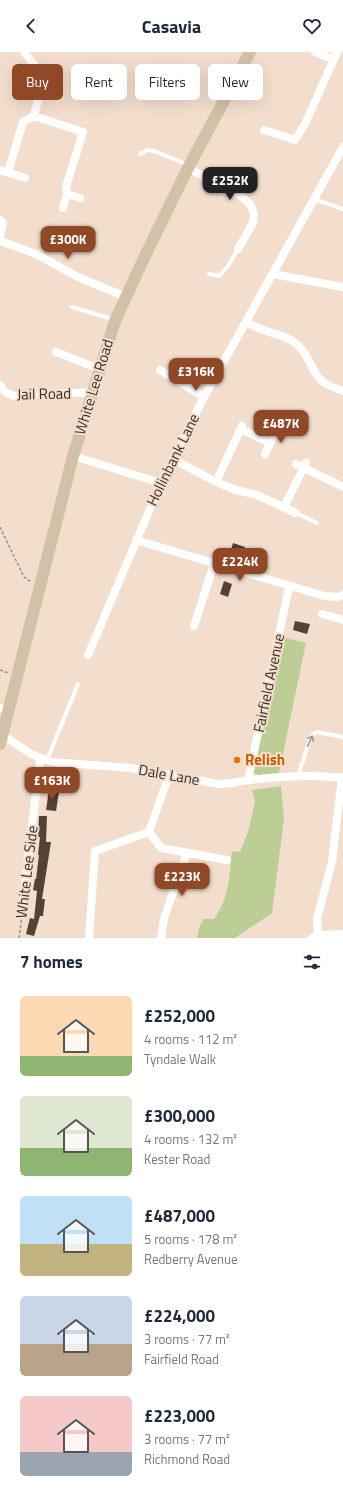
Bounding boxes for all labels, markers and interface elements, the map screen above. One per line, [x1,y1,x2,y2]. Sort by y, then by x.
text: Casavia [142,13,201,40]
icon: back [20,15,42,37]
icon: heart [301,15,323,37]
chip: Buy [12,64,63,100]
chip: Rent [71,64,127,100]
chip: Filters [135,64,200,100]
chip: New [208,64,263,100]
pin: £252K [202,167,258,201]
text: £252K [212,170,248,190]
pin: £300K [40,226,96,260]
text: £300K [50,229,86,249]
street label: White Lee Road [68,336,119,437]
pin: £316K [168,358,224,392]
text: £316K [178,361,214,381]
street label: Jail Road [17,382,71,405]
street label: Hollinbank Lane [140,410,205,510]
pin: £487K [253,410,309,444]
text: £487K [263,413,299,433]
pin: £224K [212,548,268,582]
text: £224K [222,551,258,571]
street label: Fairfield Avenue [247,631,290,735]
one-way arrow [307,735,315,747]
place label: Relish [245,748,285,771]
marker: Relish [232,755,242,765]
street label: Dale Lane [137,758,202,791]
pin: £163K [24,767,80,801]
text: £163K [34,770,70,790]
street label: White Lee Side [9,824,44,920]
pin: £223K [154,863,210,897]
text: £223K [164,866,200,886]
text: 7 homes [20,949,83,975]
icon: filters [301,951,323,973]
text: £252,000 [144,1003,215,1029]
icon: home [52,1012,100,1060]
text: 4 rooms · 112 m² [144,1029,237,1049]
text: Tyndale Walk [144,1049,216,1069]
text: £300,000 [144,1103,215,1129]
icon: home [52,1112,100,1160]
text: 4 rooms · 132 m² [144,1129,237,1149]
text: Kester Road [144,1149,210,1169]
text: £487,000 [144,1203,215,1229]
icon: home [52,1212,100,1260]
text: 5 rooms · 178 m² [144,1229,237,1249]
text: Redberry Avenue [144,1249,238,1269]
text: £224,000 [144,1303,215,1329]
icon: home [52,1312,100,1360]
text: 3 rooms · 77 m² [144,1329,230,1349]
text: Fairfield Road [144,1349,219,1369]
text: £223,000 [144,1403,215,1429]
icon: home [52,1412,100,1460]
text: 3 rooms · 77 m² [144,1429,230,1449]
text: Richmond Road [144,1449,230,1469]

